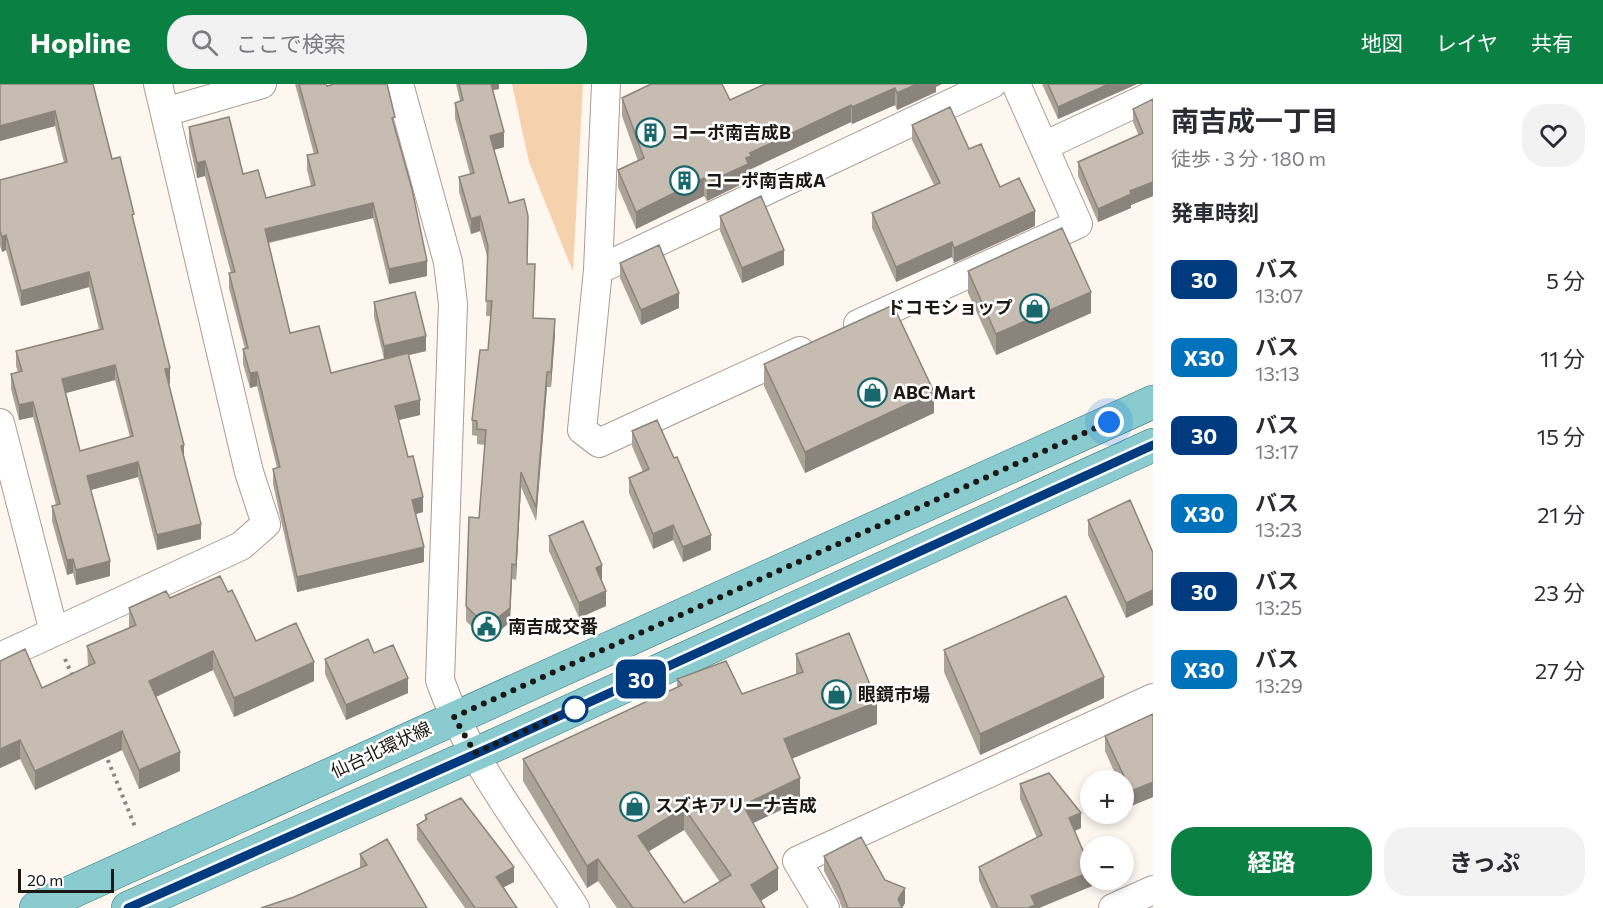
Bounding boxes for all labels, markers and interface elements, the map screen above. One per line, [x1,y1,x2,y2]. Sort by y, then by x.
search box [167,15,587,69]
text: Hopline [30,25,131,59]
icon: search [188,26,221,59]
text: ここで検索 [236,30,346,57]
text: 地図 [1361,30,1403,55]
text: レイヤ [1436,30,1498,55]
text: 共有 [1531,30,1573,55]
text: 南吉成一丁目 [1171,103,1339,137]
button: heart [1522,104,1585,167]
building icon: コーポ南吉成B [634,117,666,149]
place label: コーポ南吉成B [671,121,791,143]
text: 徒歩 · 3 分 · 180 m [1171,146,1326,170]
building icon: コーポ南吉成A [668,165,700,197]
place label: コーポ南吉成A [705,169,826,191]
text: 発車時刻 [1171,199,1259,226]
text: バス [1255,255,1299,282]
text: 30 [1191,267,1217,292]
text: 5 分 [1546,267,1585,294]
text: 13:07 [1255,283,1303,307]
shop icon: ドコモショップ [1018,292,1050,324]
place label: ドコモショップ [887,296,1013,318]
text: バス [1255,333,1299,360]
text: X30 [1183,345,1225,370]
text: 11 分 [1540,345,1585,372]
text: 13:13 [1255,361,1300,385]
shop icon: ABC Mart [856,377,888,409]
place label: ABC Mart [893,381,976,403]
your location [1094,407,1124,437]
text: バス [1255,411,1299,438]
text: 30 [1191,423,1217,448]
text: 15 分 [1537,423,1585,450]
text: 13:17 [1255,439,1299,463]
text: バス [1255,489,1299,516]
text: X30 [1183,501,1225,526]
text: 21 分 [1537,501,1585,528]
text: 13:23 [1255,517,1302,541]
text: バス [1255,567,1299,594]
text: 30 [1191,579,1217,604]
text: 23 分 [1534,579,1585,606]
text: 13:25 [1255,595,1302,619]
public building icon: 南吉成交番 [471,611,503,643]
place label: 南吉成交番 [508,615,598,637]
text: バス [1255,645,1299,672]
text: X30 [1183,657,1225,682]
text: 27 分 [1535,657,1585,684]
line badge: 30 [614,660,668,698]
text: 30 [628,667,654,692]
text: 13:29 [1255,673,1303,697]
shop icon: 眼鏡市場 [821,679,853,711]
place label: 眼鏡市場 [858,683,930,705]
unlabelled marker [562,696,588,722]
street label: 仙台北環状線 [327,716,434,782]
map controls [1080,770,1134,890]
button: + [1080,770,1134,824]
shop icon: スズキアリーナ吉成 [618,790,650,822]
place label: スズキアリーナ吉成 [655,794,817,816]
button: 経路 [1171,827,1372,896]
button: きっぷ [1384,827,1585,896]
button: − [1080,836,1134,890]
scale bar [18,866,114,894]
text: 20 m [27,870,63,889]

